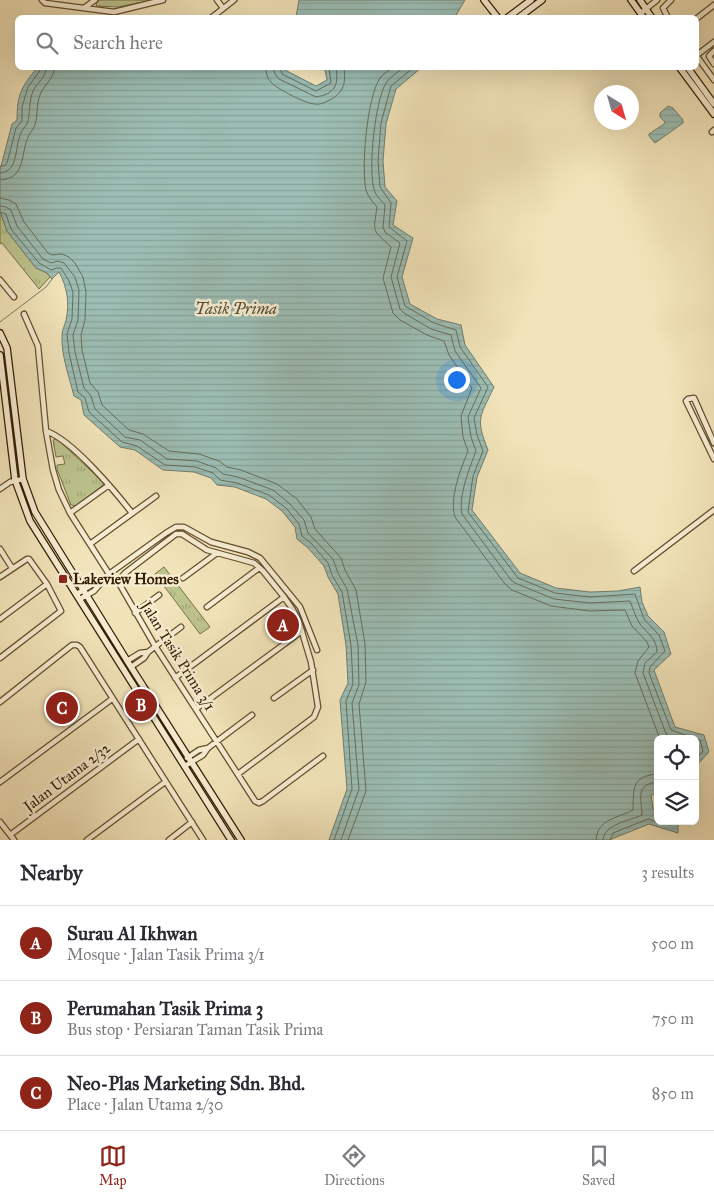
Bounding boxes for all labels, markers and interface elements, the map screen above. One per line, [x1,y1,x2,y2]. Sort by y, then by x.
search box [15,15,699,70]
icon: search [33,29,61,57]
text: Search here [73,31,163,54]
north arrow [594,85,639,130]
water label: Tasik Prima [195,299,277,318]
your location [444,367,470,393]
place label: Lakeview Homes [73,570,179,588]
marker: Lakeview Homes [57,573,69,585]
street label: Jalan Tasik Prima 3/1 [135,596,219,715]
pin: A [267,606,299,644]
pin: B [125,686,157,724]
pin: C [46,689,78,727]
map controls [654,735,699,825]
button: locate [654,735,699,780]
street label: Jalan Utama 2/32 [18,738,115,817]
button: layers [654,780,699,825]
text: Nearby [20,860,83,886]
text: 3 results [641,863,694,882]
text: Surau Al Ikhwan [67,922,197,945]
text: A [31,934,41,953]
text: 500 m [651,934,694,953]
text: Mosque · Jalan Tasik Prima 3/1 [67,945,265,964]
text: Perumahan Tasik Prima 3 [67,997,263,1020]
text: B [31,1009,41,1028]
text: 750 m [652,1009,694,1028]
text: Bus stop · Persiaran Taman Tasik Prima [67,1020,323,1039]
text: Neo-Plas Marketing Sdn. Bhd. [67,1072,305,1095]
text: C [31,1084,41,1103]
text: 850 m [652,1084,694,1103]
text: Place · Jalan Utama 2/30 [67,1095,223,1114]
tab: Map [99,1142,127,1189]
tab: Directions [324,1142,385,1189]
tab: Saved [582,1142,615,1189]

